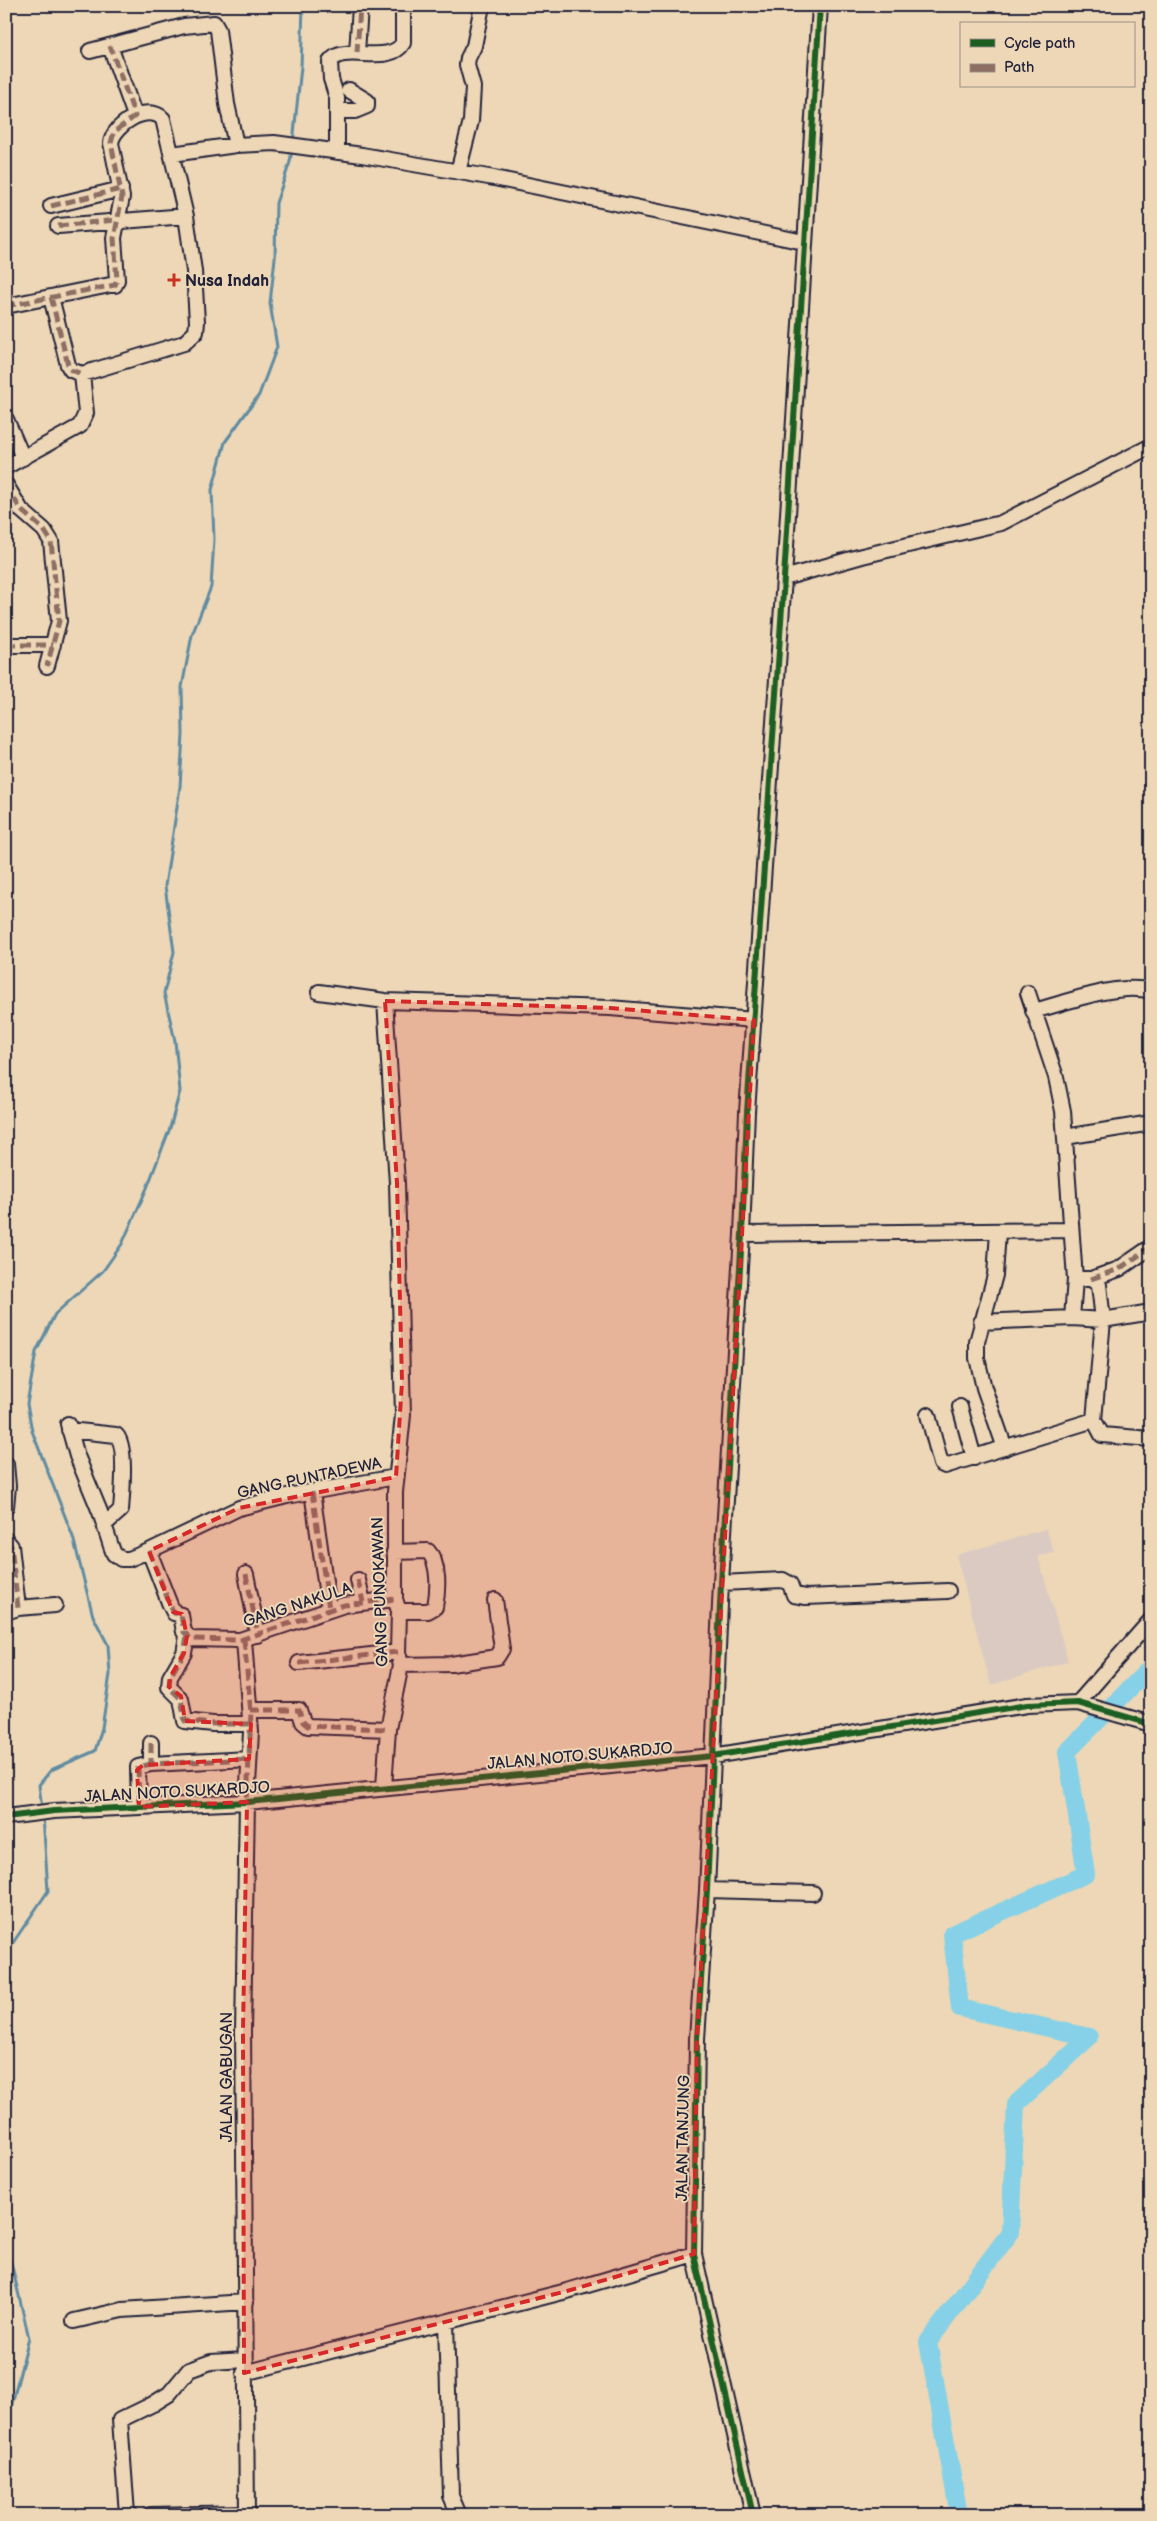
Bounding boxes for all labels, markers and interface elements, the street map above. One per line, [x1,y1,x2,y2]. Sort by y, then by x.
legend [960,22,1134,88]
text: Cycle path [1004,34,1075,53]
text: Path [1004,58,1034,77]
place label: Nusa Indah [185,272,269,291]
marker: Nusa Indah [167,273,181,287]
street label: GANG PUNTADEWA [236,1454,383,1503]
street label: GANG PUNOKAWAN [368,1517,393,1667]
street label: GANG NAKULA [241,1579,354,1632]
street label: JALAN NOTO SUKARDJO [487,1739,674,1774]
street label: JALAN NOTO SUKARDJO [84,1778,271,1807]
street label: JALAN GABUGAN [218,2012,237,2142]
street label: JALAN TANJUNG [673,2075,694,2201]

